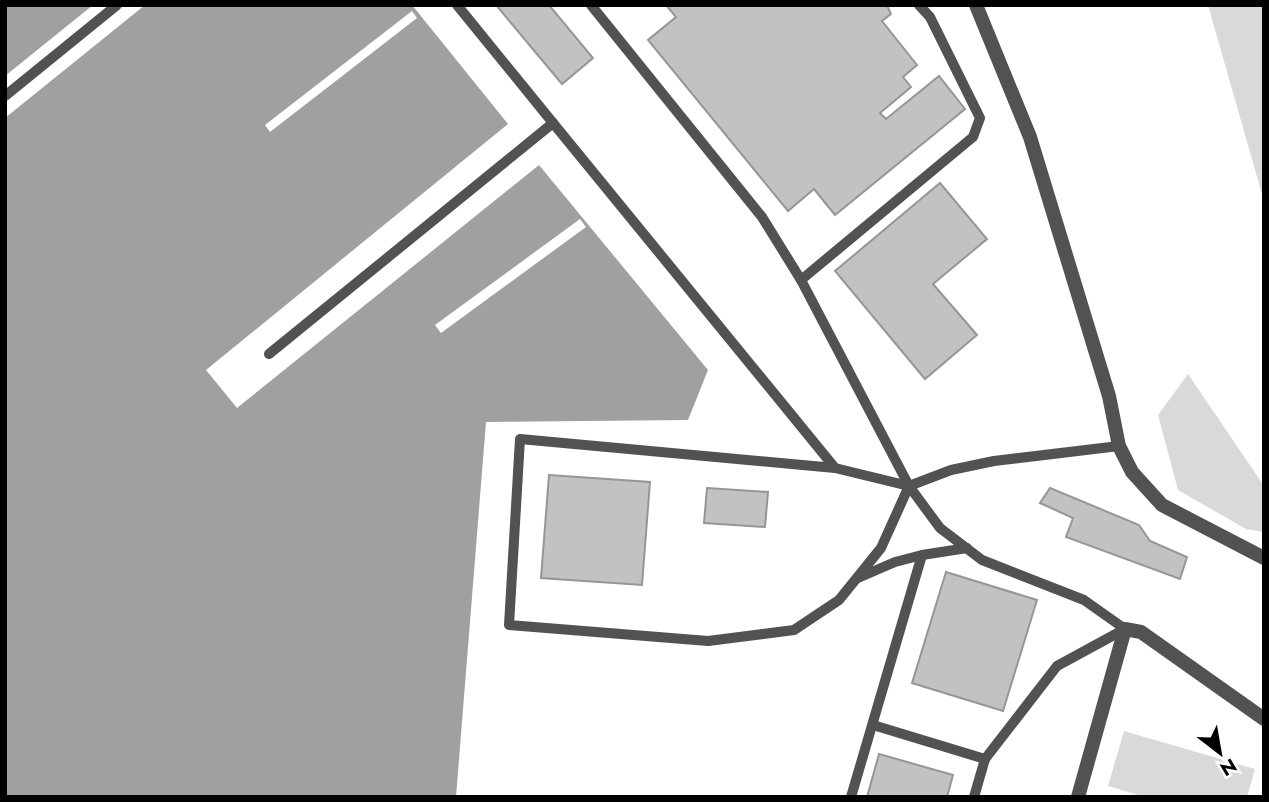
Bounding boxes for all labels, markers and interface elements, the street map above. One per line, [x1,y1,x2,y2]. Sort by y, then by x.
north arrow [1185,718,1255,788]
text: N [1215,752,1242,783]

